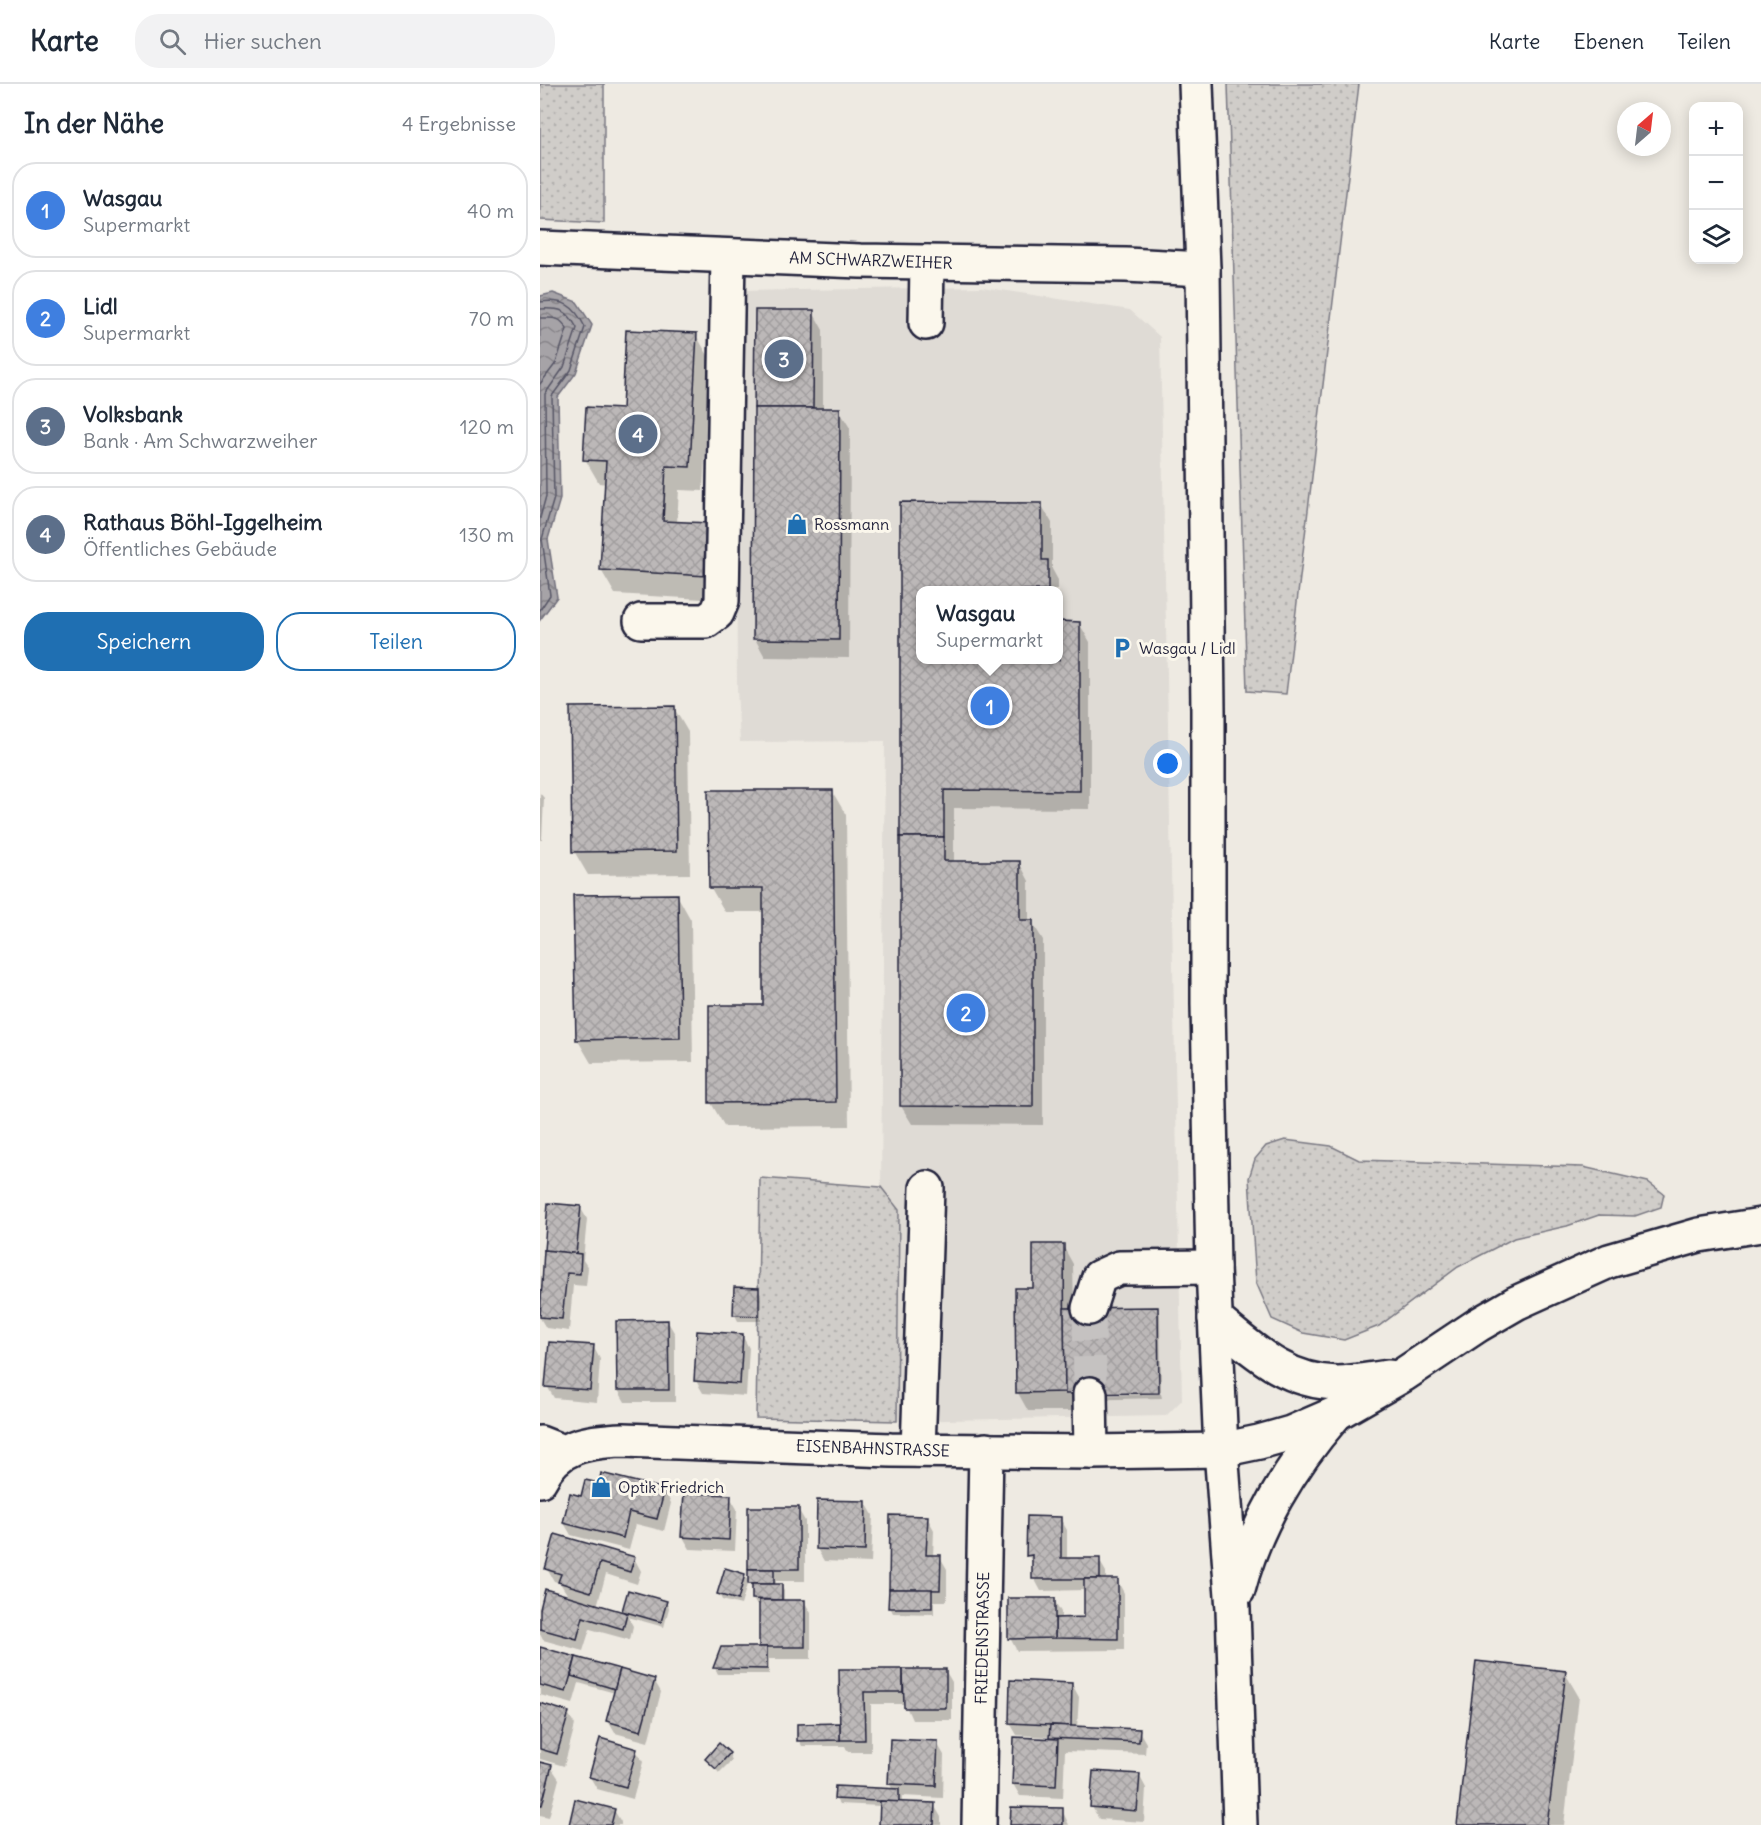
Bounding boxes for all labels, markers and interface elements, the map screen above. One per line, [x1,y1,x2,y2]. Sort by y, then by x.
search box [135,14,555,68]
text: Karte [30,23,99,59]
icon: search [156,25,189,58]
text: Hier suchen [204,27,322,55]
text: Karte [1489,28,1540,55]
text: Ebenen [1573,28,1644,55]
text: Teilen [1677,28,1731,55]
north arrow [1617,102,1671,156]
map controls [1689,102,1743,264]
button: + [1689,102,1743,156]
text: In der Nähe [24,107,164,140]
text: 4 Ergebnisse [402,111,516,136]
button: − [1689,156,1743,210]
text: Wasgau [83,184,162,212]
text: 1 [42,198,49,223]
text: 40 m [467,198,514,223]
button: layers [1689,210,1743,264]
text: Supermarkt [83,212,190,237]
street label: AM SCHWARZWEIHER [789,247,953,273]
text: Lidl [83,292,118,320]
text: 2 [40,306,51,331]
text: 70 m [469,306,514,331]
text: Supermarkt [83,320,190,345]
pin: 3 [764,336,804,382]
text: Volksbank [83,400,183,428]
pin: 4 [618,412,658,456]
text: 3 [40,414,51,439]
text: 120 m [460,414,514,439]
text: Bank · Am Schwarzweiher [83,428,317,453]
text: Rathaus Böhl-Iggelheim [83,508,322,536]
shop icon: Rossmann [785,512,809,536]
place label: Rossmann [814,514,889,534]
text: 4 [40,522,51,547]
text: 130 m [459,522,514,547]
text: Öffentliches Gebäude [83,536,277,561]
popup [916,586,1063,664]
text: Wasgau [936,599,1015,627]
button: Speichern [24,612,264,671]
button: Teilen [276,612,516,671]
text: Supermarkt [936,627,1043,652]
parking icon: Wasgau / Lidl [1110,636,1134,660]
place label: Wasgau / Lidl [1139,638,1235,658]
pin: 1 [970,684,1010,728]
your location [1153,749,1182,778]
pin: 2 [946,990,986,1036]
street label: EISENBAHNSTRASSE [796,1435,950,1461]
shop icon: Optik Friedrich [589,1475,613,1499]
place label: Optik Friedrich [618,1477,724,1497]
street label: FRIEDENSTRASSE [971,1572,993,1704]

